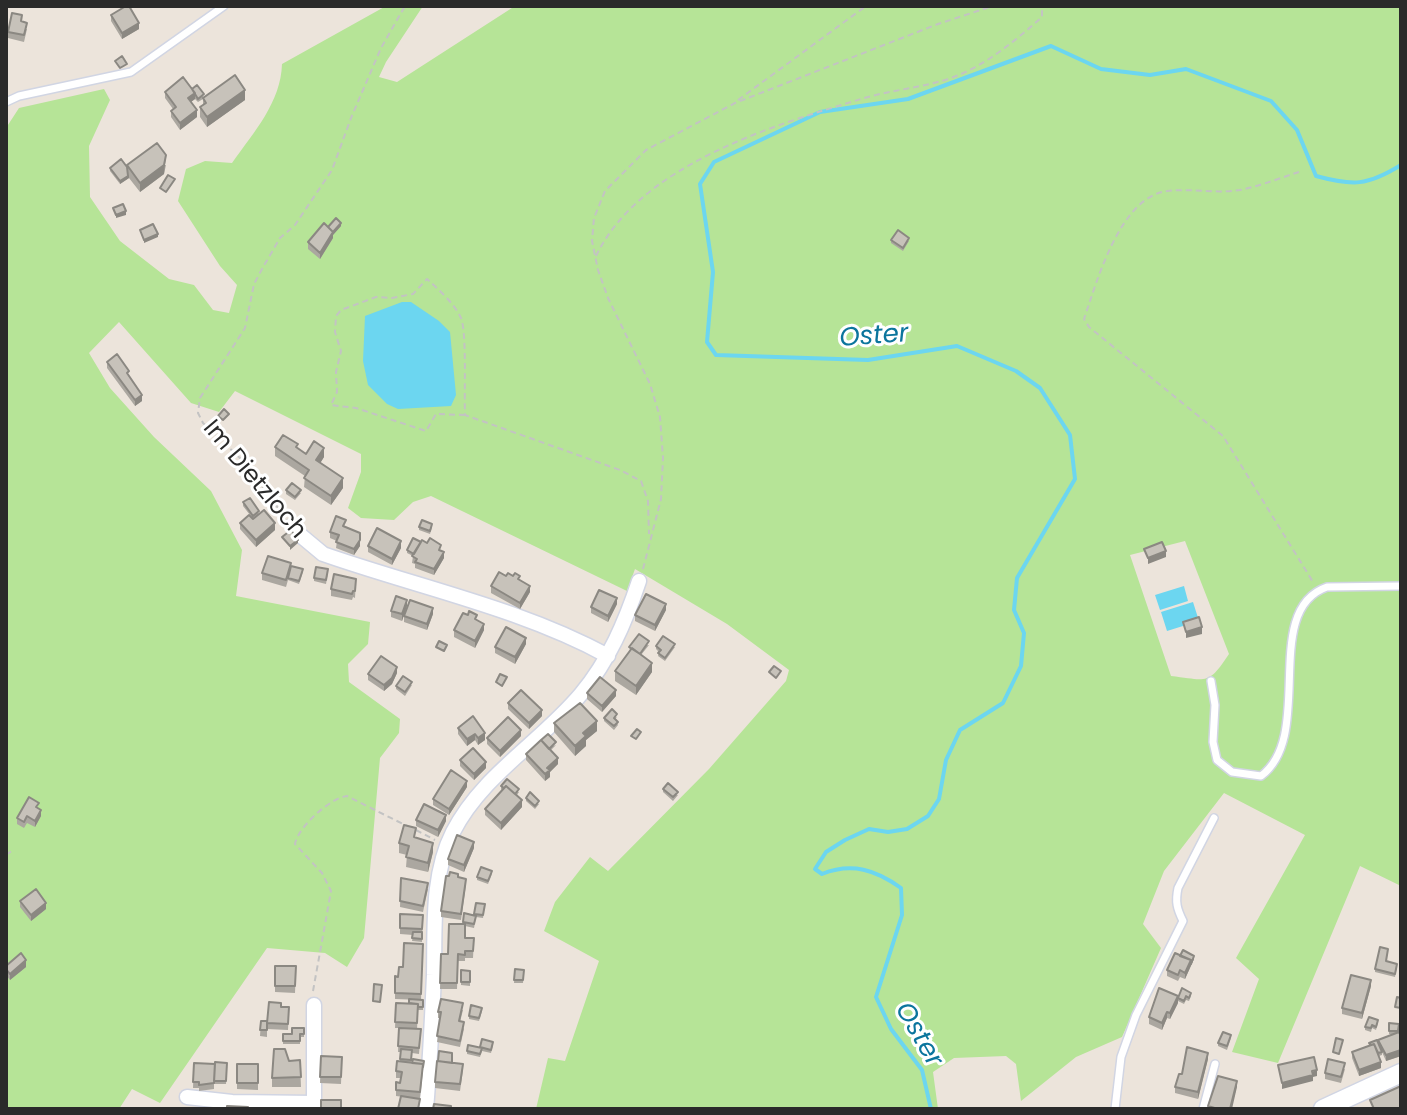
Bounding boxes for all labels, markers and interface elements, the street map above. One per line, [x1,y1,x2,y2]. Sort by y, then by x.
water label: Oster [838,319,910,355]
street label: Im Dietzloch [196,415,312,545]
water label: Oster [887,997,949,1073]

